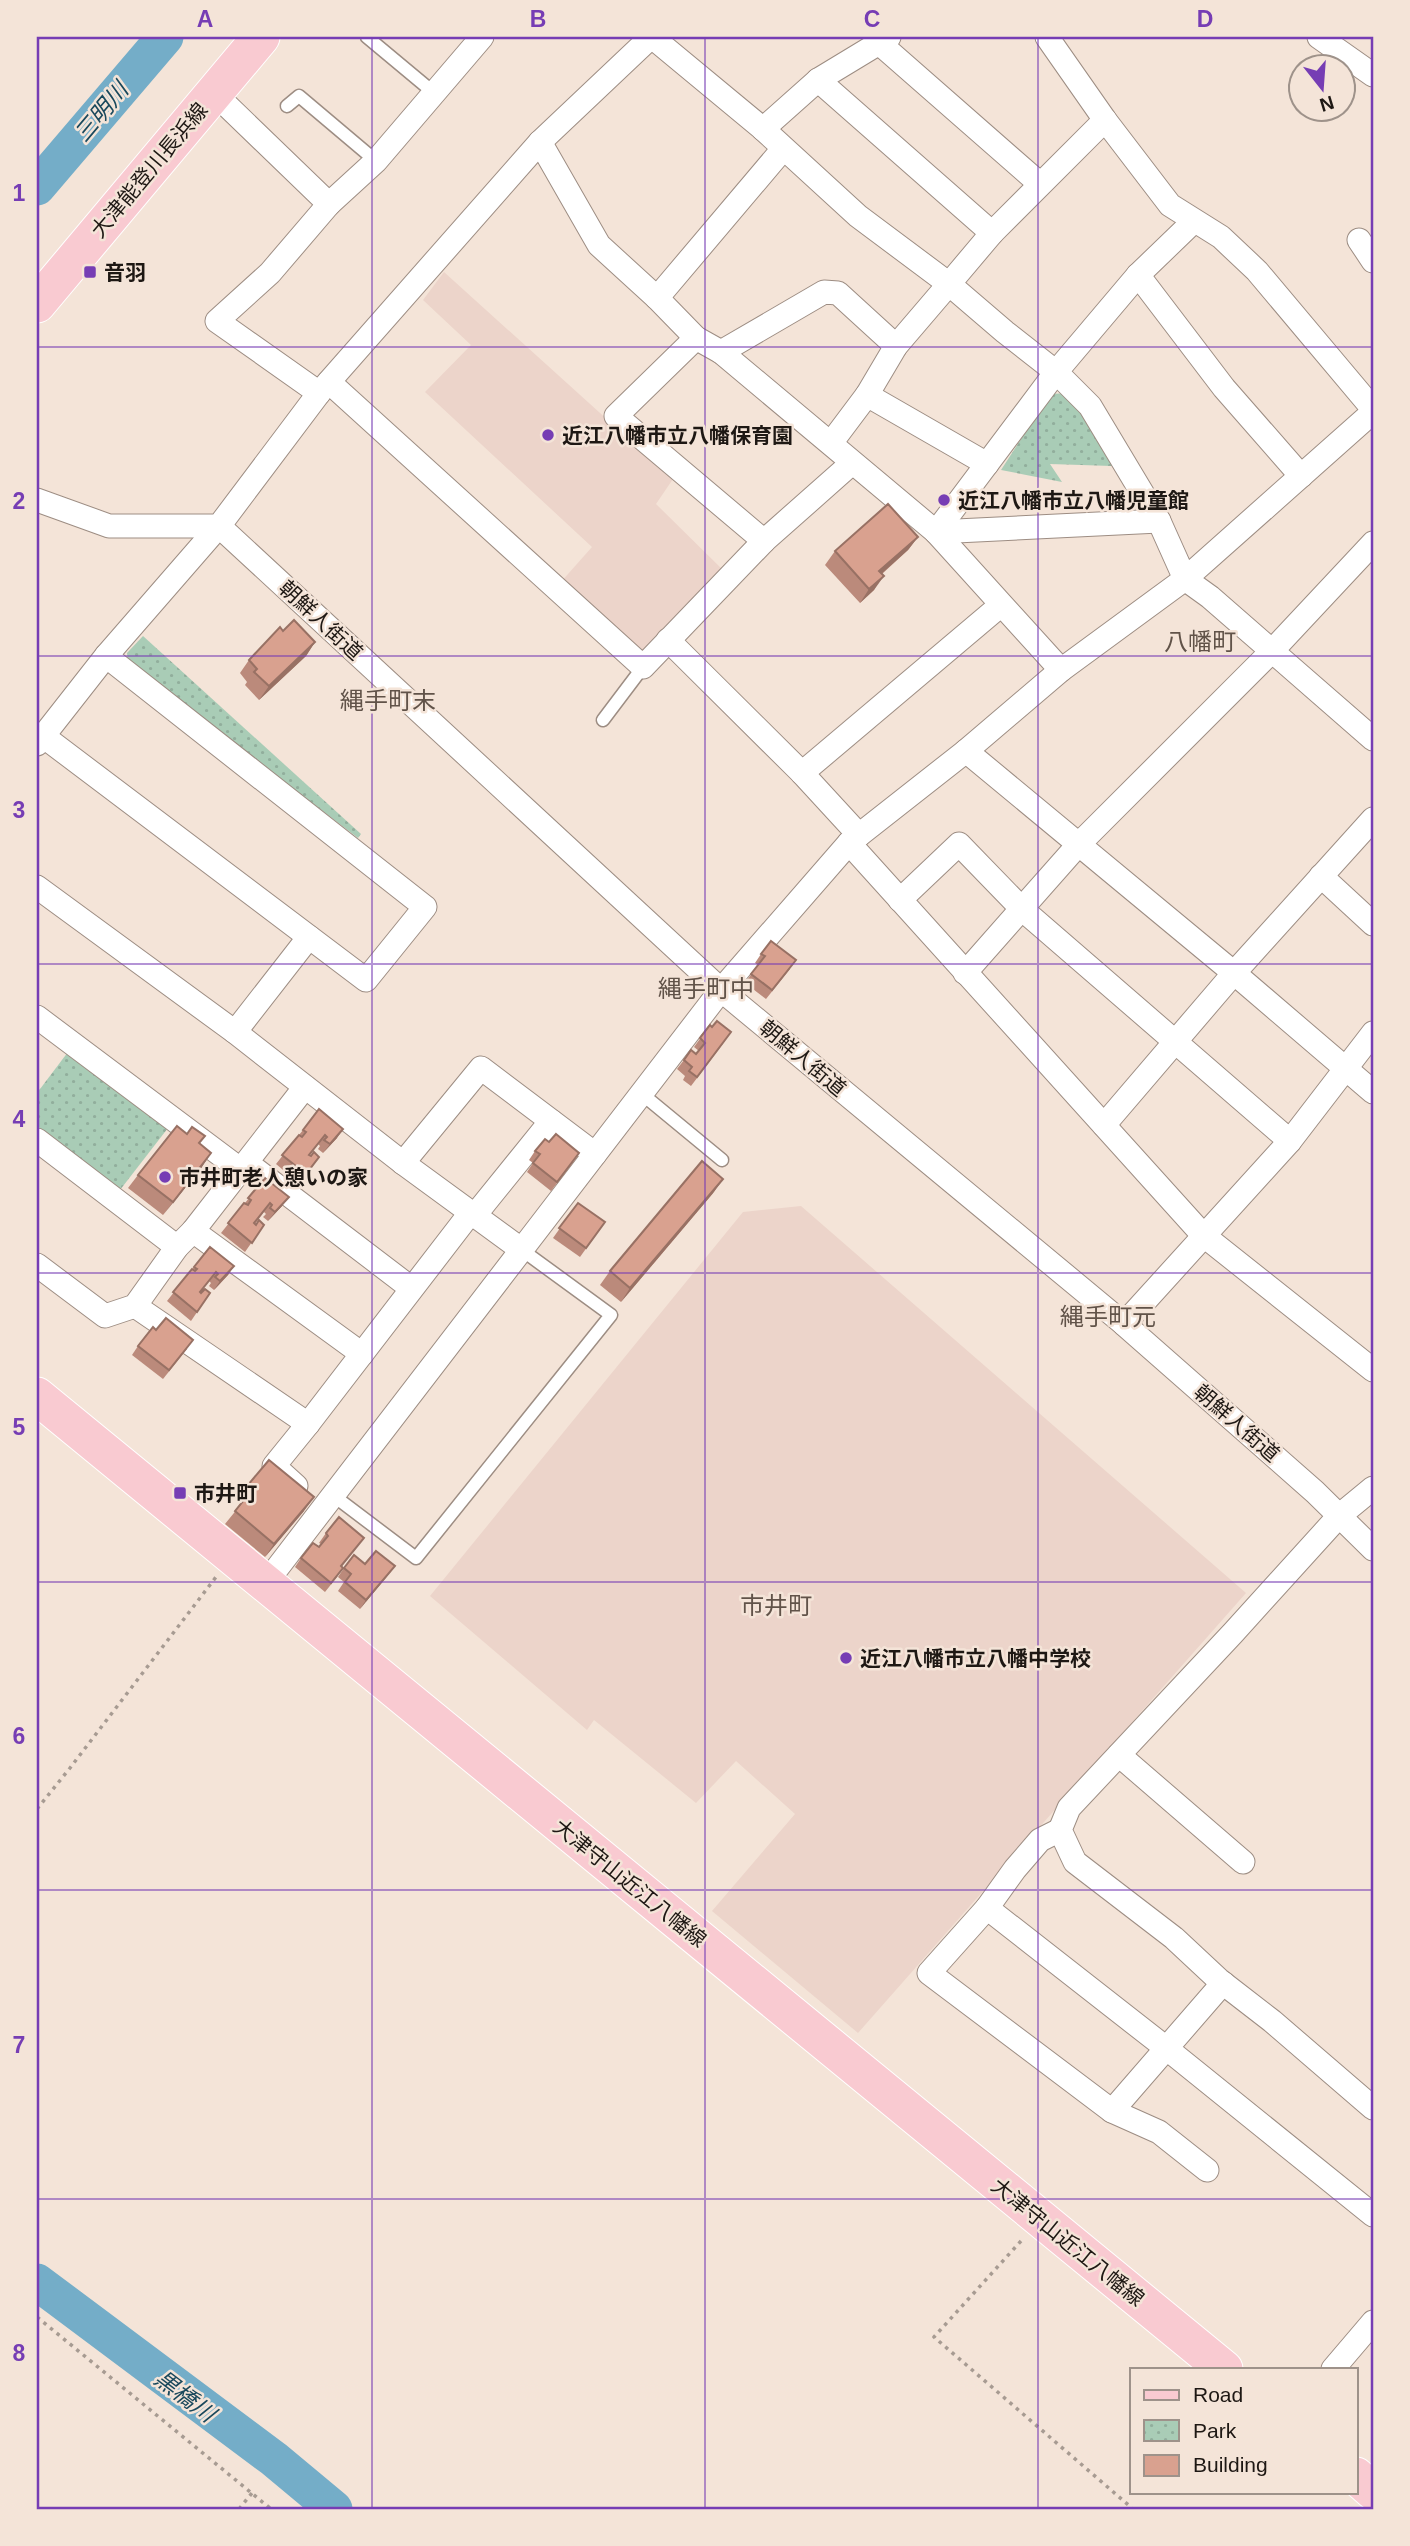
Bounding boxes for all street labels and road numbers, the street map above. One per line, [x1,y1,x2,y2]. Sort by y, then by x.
street label: 大津能登川長浜線 [86,98,212,242]
street label: 朝鮮人街道 [275,576,367,664]
street label: 朝鮮人街道 [755,1015,851,1101]
street label: 朝鮮人街道 [1190,1380,1284,1466]
street label: 大津守山近江八幡線 [549,1815,711,1951]
street label: 大津守山近江八幡線 [987,2174,1149,2310]

